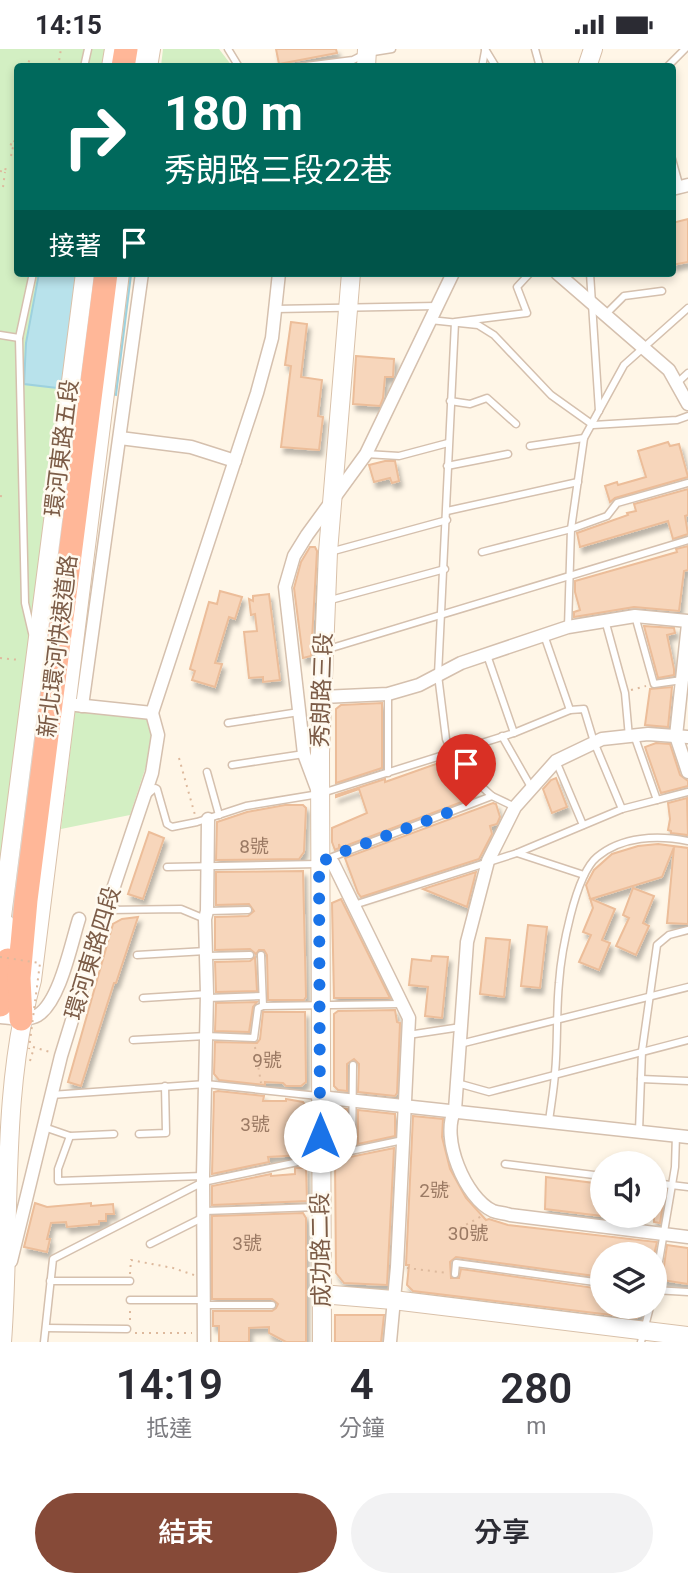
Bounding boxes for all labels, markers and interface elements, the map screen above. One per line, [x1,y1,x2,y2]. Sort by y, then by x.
text: 14:15 [35,10,102,40]
text: 180 m [164,85,303,142]
icon: right [49,91,140,182]
text: 秀朗路三段22巷 [164,151,392,189]
icon: arrive [115,224,153,262]
text: 接著 [49,231,101,261]
street label: 環河東路五段 [40,378,84,518]
street label: 新北環河快速道路 [33,553,83,739]
street label: 秀朗路三段 [307,632,337,748]
pin [436,734,496,806]
icon: arrive [447,745,485,783]
house number: 8號 [239,835,269,858]
street label: 環河東路四段 [60,883,126,1023]
house number: 9號 [252,1049,282,1072]
position arrow [283,1099,357,1173]
house number: 3號 [240,1113,270,1136]
map controls [590,1151,667,1319]
button: sound [590,1151,667,1228]
house number: 2號 [419,1179,449,1202]
street label: 成功路二段 [306,1192,336,1308]
house number: 30號 [448,1222,488,1245]
house number: 3號 [232,1232,262,1255]
button: layers [590,1242,667,1319]
text: 14:19 [116,1360,223,1409]
text: 4 [350,1360,374,1409]
text: 280 [500,1364,572,1413]
text: m [526,1413,546,1440]
text: 抵達 [146,1415,192,1442]
text: 分鐘 [339,1415,385,1442]
button: 結束 [35,1493,337,1573]
button: 分享 [351,1493,653,1573]

